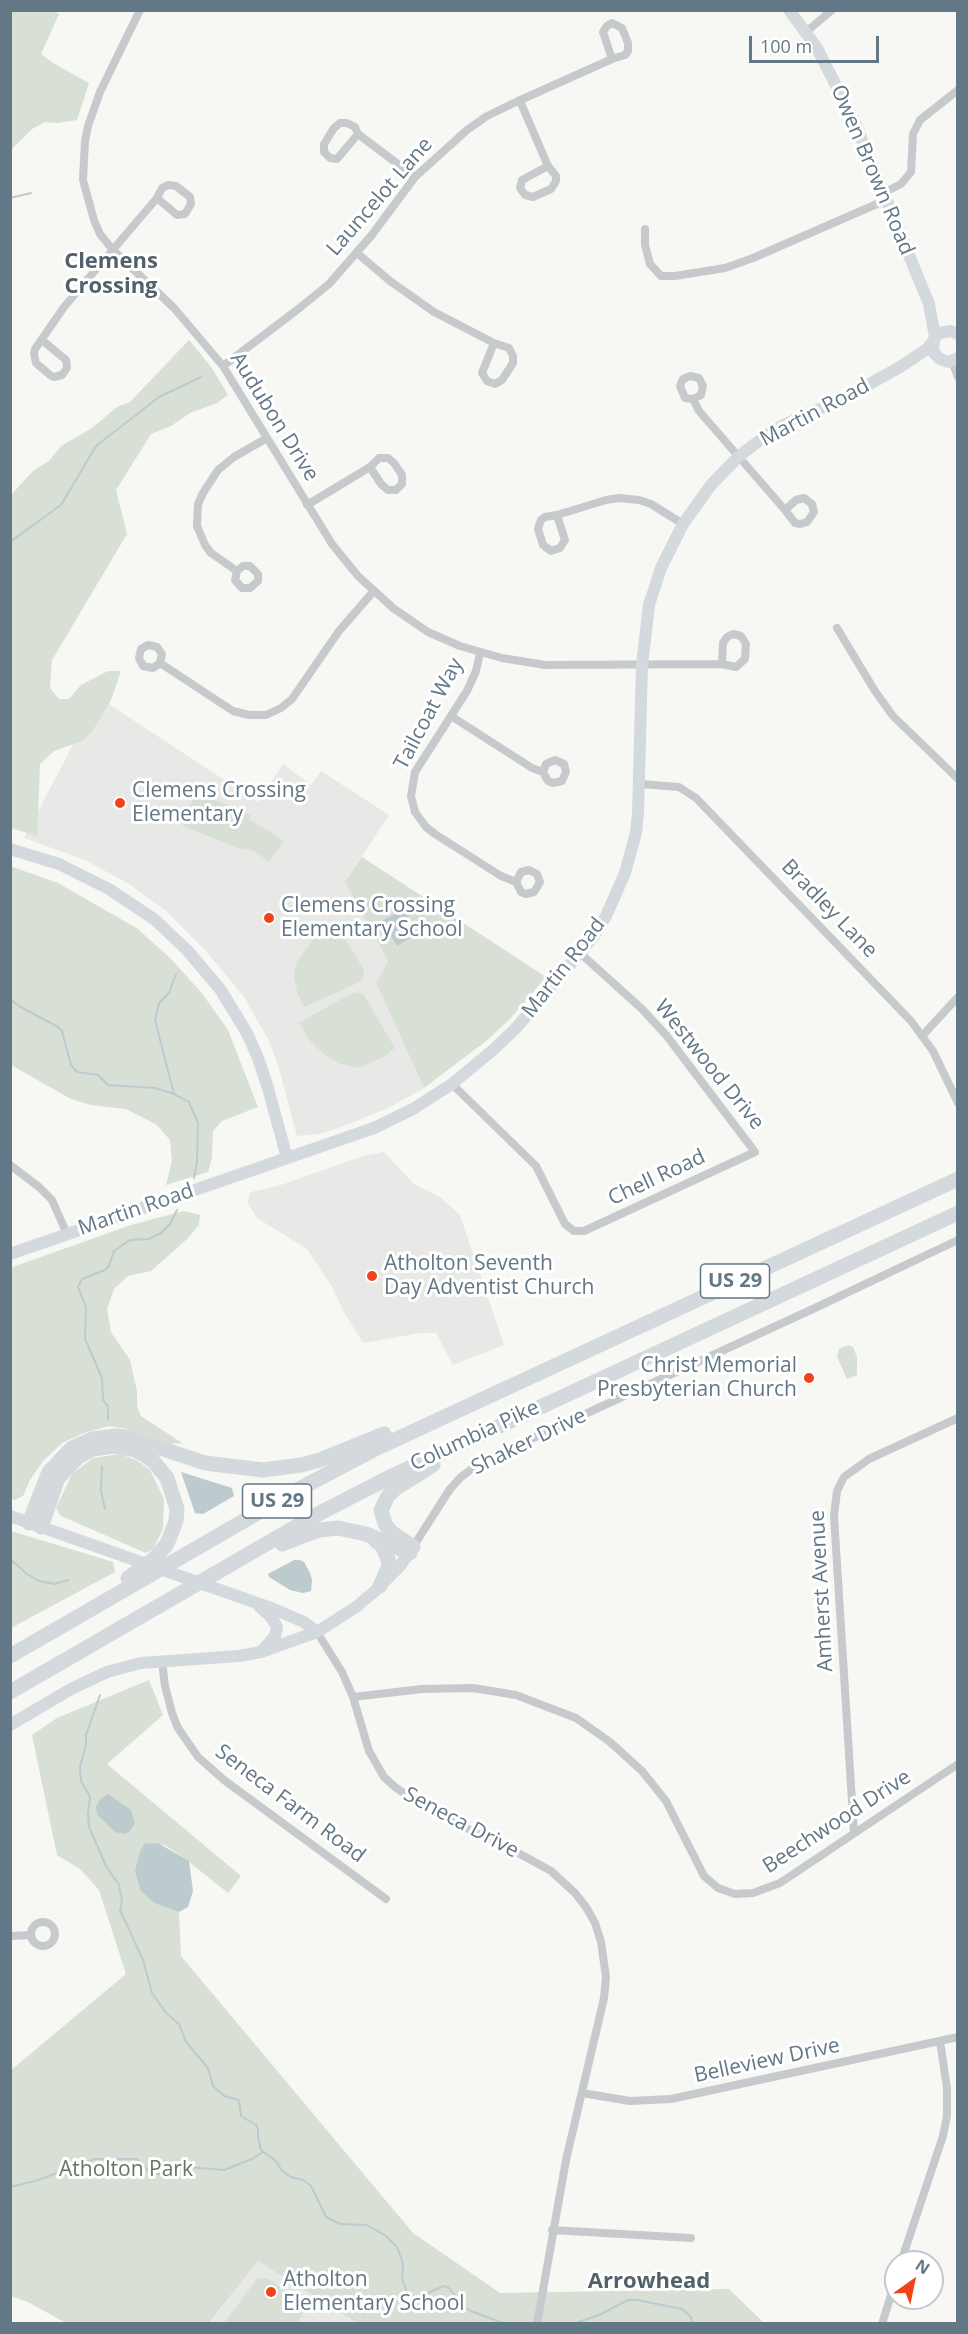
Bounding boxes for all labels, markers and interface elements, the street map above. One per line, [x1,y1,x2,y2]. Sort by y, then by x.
scale bar [752,24,882,62]
text: 100 m [760,34,812,58]
street label: Owen Brown Road [825,81,919,259]
street label: Launcelot Lane [322,133,438,261]
district label: Clemens Crossing [64,249,158,300]
street label: Audubon Drive [224,348,324,486]
street label: Martin Road [756,374,874,452]
street label: Tailcoat Way [389,654,469,774]
place label: Clemens Crossing Elementary [132,778,306,828]
marker: Clemens Crossing Elementary [113,796,127,810]
street label: Bradley Lane [776,855,882,963]
place label: Clemens Crossing Elementary School [281,893,463,943]
marker: Clemens Crossing Elementary School [262,911,276,925]
street label: Martin Road [517,913,611,1023]
street label: Westwood Drive [649,995,769,1135]
street label: Chell Road [605,1145,709,1211]
street label: Martin Road [75,1178,197,1242]
place label: Atholton Seventh Day Adventist Church [384,1251,594,1301]
road number: US 29 [700,1264,770,1298]
marker: Atholton Seventh Day Adventist Church [365,1269,379,1283]
place label: Christ Memorial Presbyterian Church [597,1353,797,1403]
marker: Christ Memorial Presbyterian Church [802,1371,816,1385]
street label: Columbia Pike [406,1395,544,1477]
street label: Shaker Drive [468,1403,590,1481]
road number: US 29 [242,1484,312,1518]
street label: Amherst Avenue [805,1509,839,1673]
street label: Seneca Farm Road [210,1739,370,1869]
street label: Beechwood Drive [758,1765,916,1879]
street label: Seneca Drive [399,1782,523,1864]
street label: Belleview Drive [692,2033,842,2089]
park label: Atholton Park [59,2157,193,2183]
north arrow [884,2250,944,2310]
text: N [911,2254,934,2279]
place label: Atholton Elementary School [283,2267,465,2317]
district label: Arrowhead [588,2269,710,2295]
marker: Atholton Elementary School [264,2285,278,2299]

